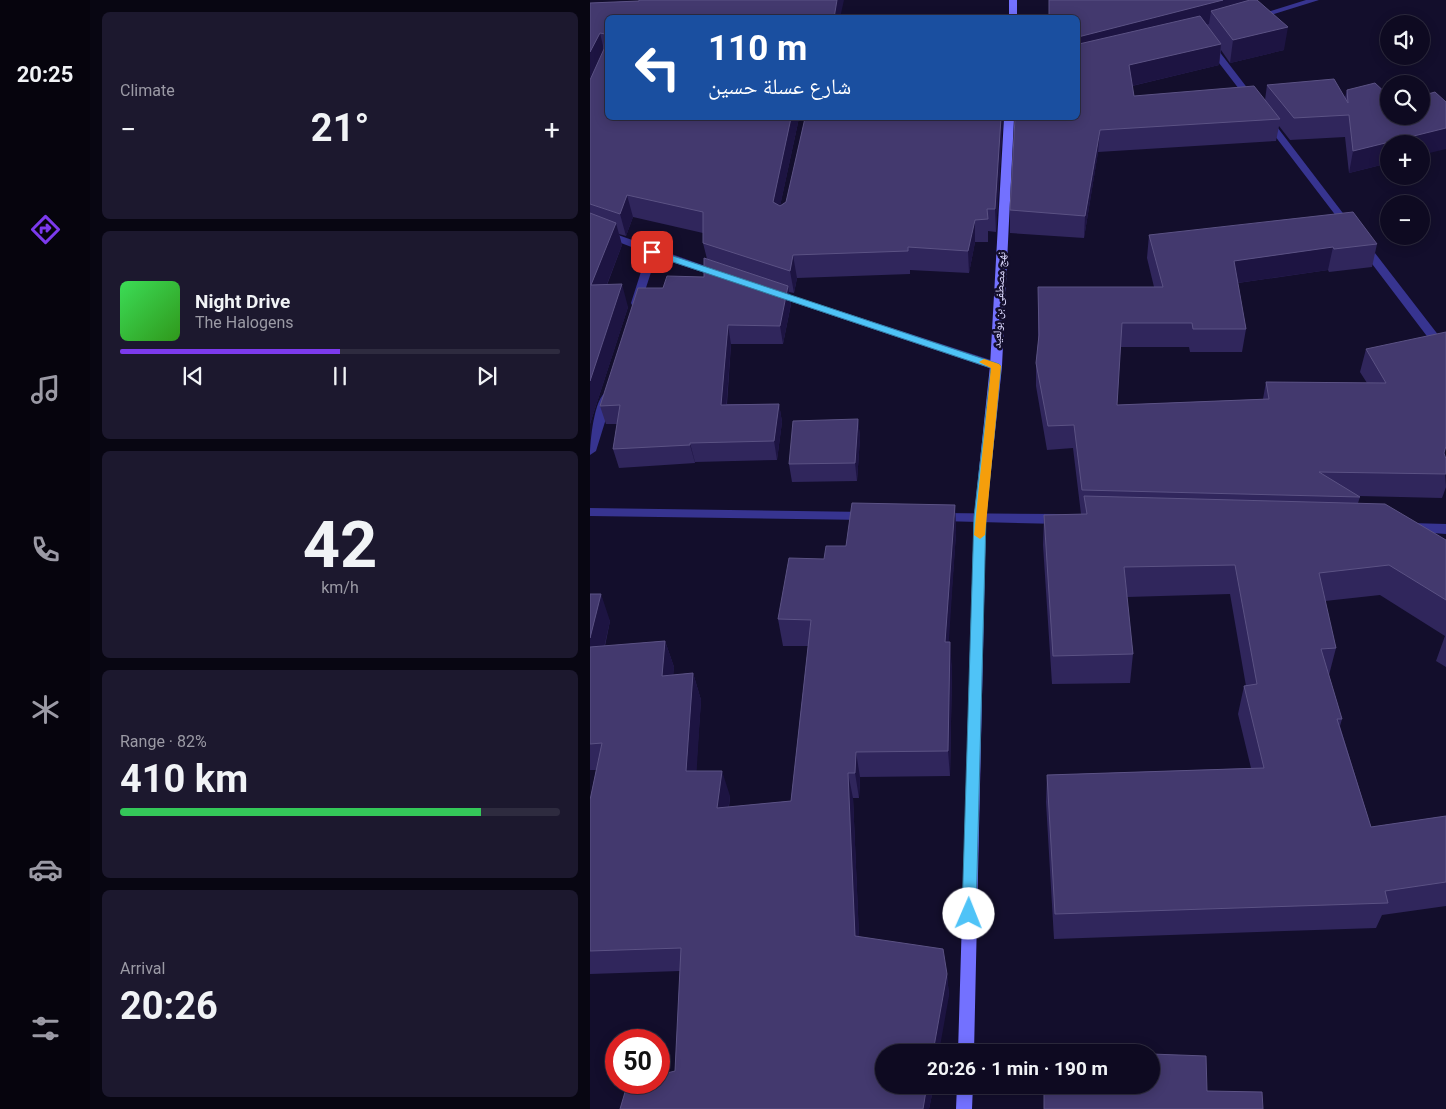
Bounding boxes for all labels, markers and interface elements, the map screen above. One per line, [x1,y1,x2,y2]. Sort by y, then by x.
map controls [1380,15,1430,245]
button: sound [1380,15,1430,65]
text: 110 m [708,28,807,69]
icon: left [625,35,690,100]
text: 20:25 [17,62,73,87]
text: شارع عسلة حسين [708,74,851,99]
button: search [1380,75,1430,125]
text: Climate [120,81,175,100]
text: 21° [311,106,369,150]
text: − [120,113,136,146]
text: + [544,113,560,146]
button: + [1380,135,1430,185]
button: − [1380,195,1430,245]
icon: directions [28,212,63,247]
pin [631,231,673,273]
icon: arrive [638,238,666,266]
street label: نهج مصطفى بن بولعيد [989,251,1009,349]
text: Night Drive [195,290,290,313]
text: The Halogens [195,313,294,332]
icon: previous [179,362,207,390]
icon: pause [326,362,354,390]
icon: next [473,362,501,390]
icon: music [28,372,63,407]
text: 42 [303,507,377,583]
icon: phone [28,532,63,567]
text: km/h [321,578,359,597]
icon: climate [28,692,63,727]
text: Range · 82% [120,732,207,751]
text: 410 km [120,757,248,801]
icon: car [28,852,63,887]
position arrow [942,887,994,939]
text: Arrival [120,959,165,978]
text: 20:26 [120,984,218,1028]
icon: filters [28,1011,63,1046]
speed limit sign: 50 [605,1029,670,1094]
text: 20:26 · 1 min · 190 m [927,1057,1108,1080]

